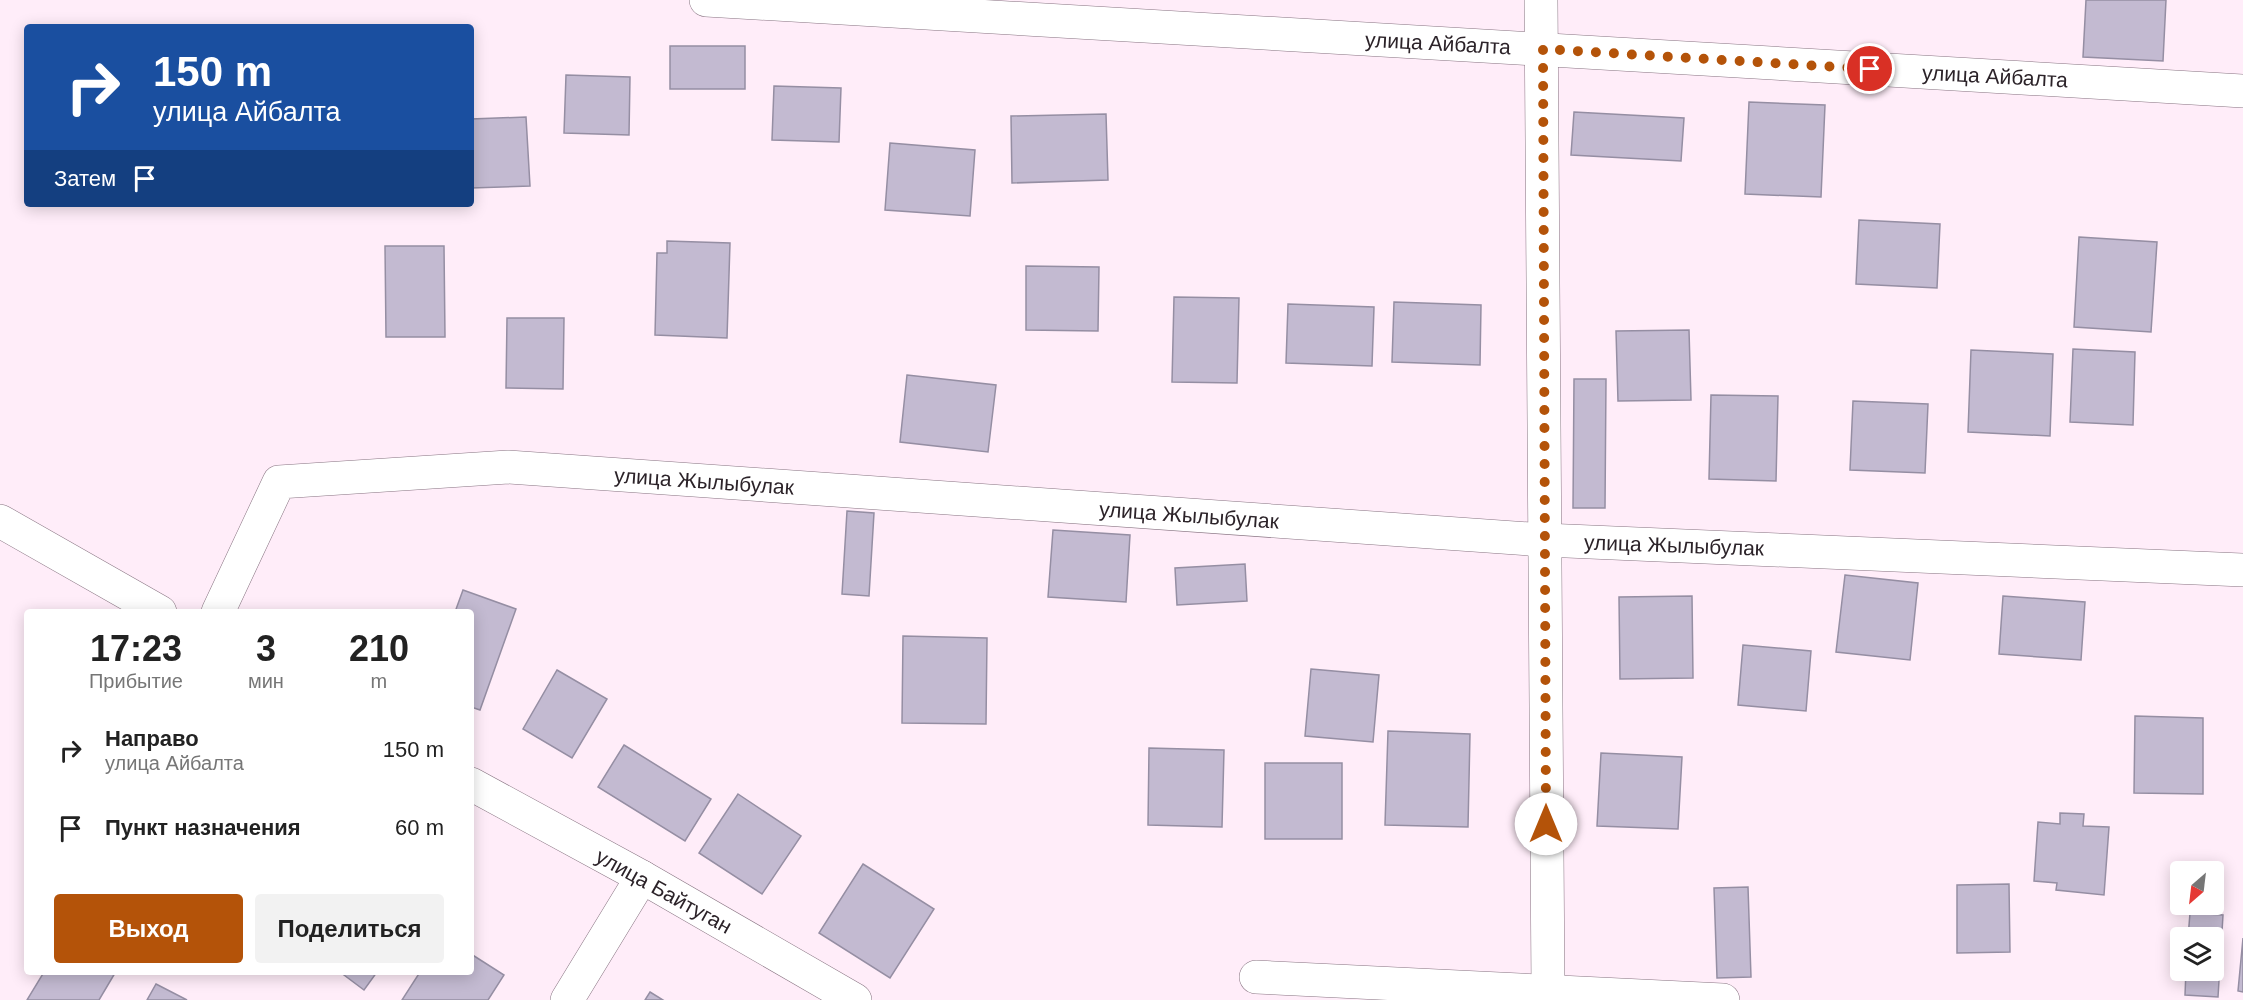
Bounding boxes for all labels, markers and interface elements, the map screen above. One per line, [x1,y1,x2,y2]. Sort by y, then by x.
street label: улица Айбалта [1365,28,1512,58]
pin [1844,43,1895,94]
icon: right [54,48,132,126]
text: 150 m [153,48,272,95]
icon: arrive [1853,52,1886,85]
street label: улица Айбалта [1922,61,2069,91]
text: улица Айбалта [153,97,341,127]
icon: arrive [128,162,161,195]
text: Затем [54,166,116,191]
street label: улица Жылыбулак [613,463,795,499]
street label: улица Жылыбулак [1098,497,1280,533]
street label: улица Жылыбулак [1584,530,1765,560]
text: 17:23 [90,628,182,669]
text: 3 [256,628,276,669]
text: 210 [349,628,409,669]
text: Прибытие [89,670,183,692]
text: мин [248,670,284,692]
text: m [371,670,387,692]
text: Направо [105,726,199,751]
icon: right [54,734,87,767]
text: 150 m [383,737,444,762]
text: улица Айбалта [105,752,244,774]
position arrow [1514,792,1578,856]
icon: arrive [54,812,87,845]
text: Пункт назначения [105,815,301,840]
text: 60 m [395,815,444,840]
street label: улица Байтуган [592,844,736,938]
north arrow [2170,861,2224,915]
map controls [2170,861,2224,981]
button: Выход [54,894,243,963]
button: Поделиться [255,894,444,963]
button: layers [2170,927,2224,981]

